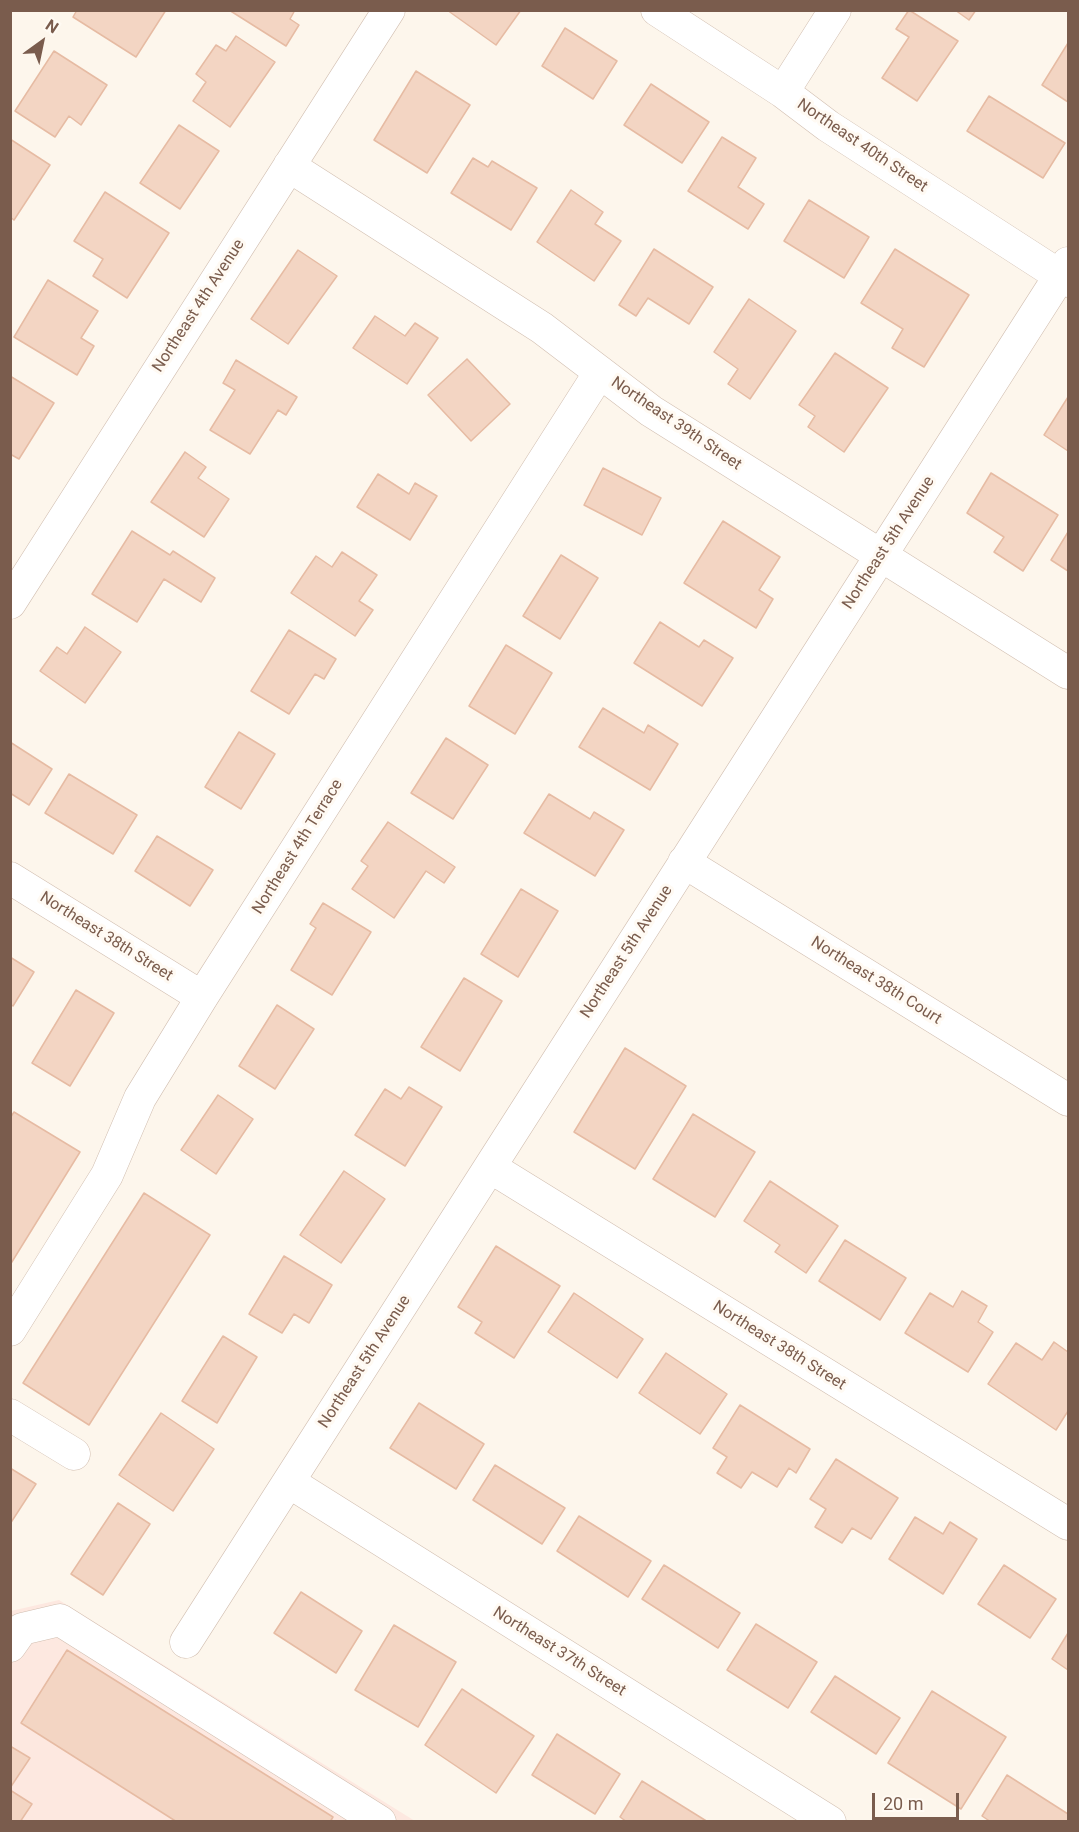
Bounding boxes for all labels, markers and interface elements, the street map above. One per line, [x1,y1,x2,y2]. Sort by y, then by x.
north arrow [12,12,72,72]
text: N [42,15,62,38]
street label: Northeast 40th Street [793,95,931,197]
street label: Northeast 4th Avenue [149,236,249,376]
street label: Northeast 39th Street [607,373,745,475]
street label: Northeast 5th Avenue [839,473,939,613]
street label: Northeast 4th Terrace [249,776,347,918]
street label: Northeast 5th Avenue [577,882,677,1022]
street label: Northeast 38th Street [36,888,176,986]
street label: Northeast 38th Court [807,933,945,1029]
street label: Northeast 5th Avenue [315,1292,415,1432]
street label: Northeast 38th Street [709,1297,849,1395]
street label: Northeast 37th Street [489,1603,629,1701]
scale bar [875,1781,962,1819]
text: 20 m [883,1793,923,1814]

